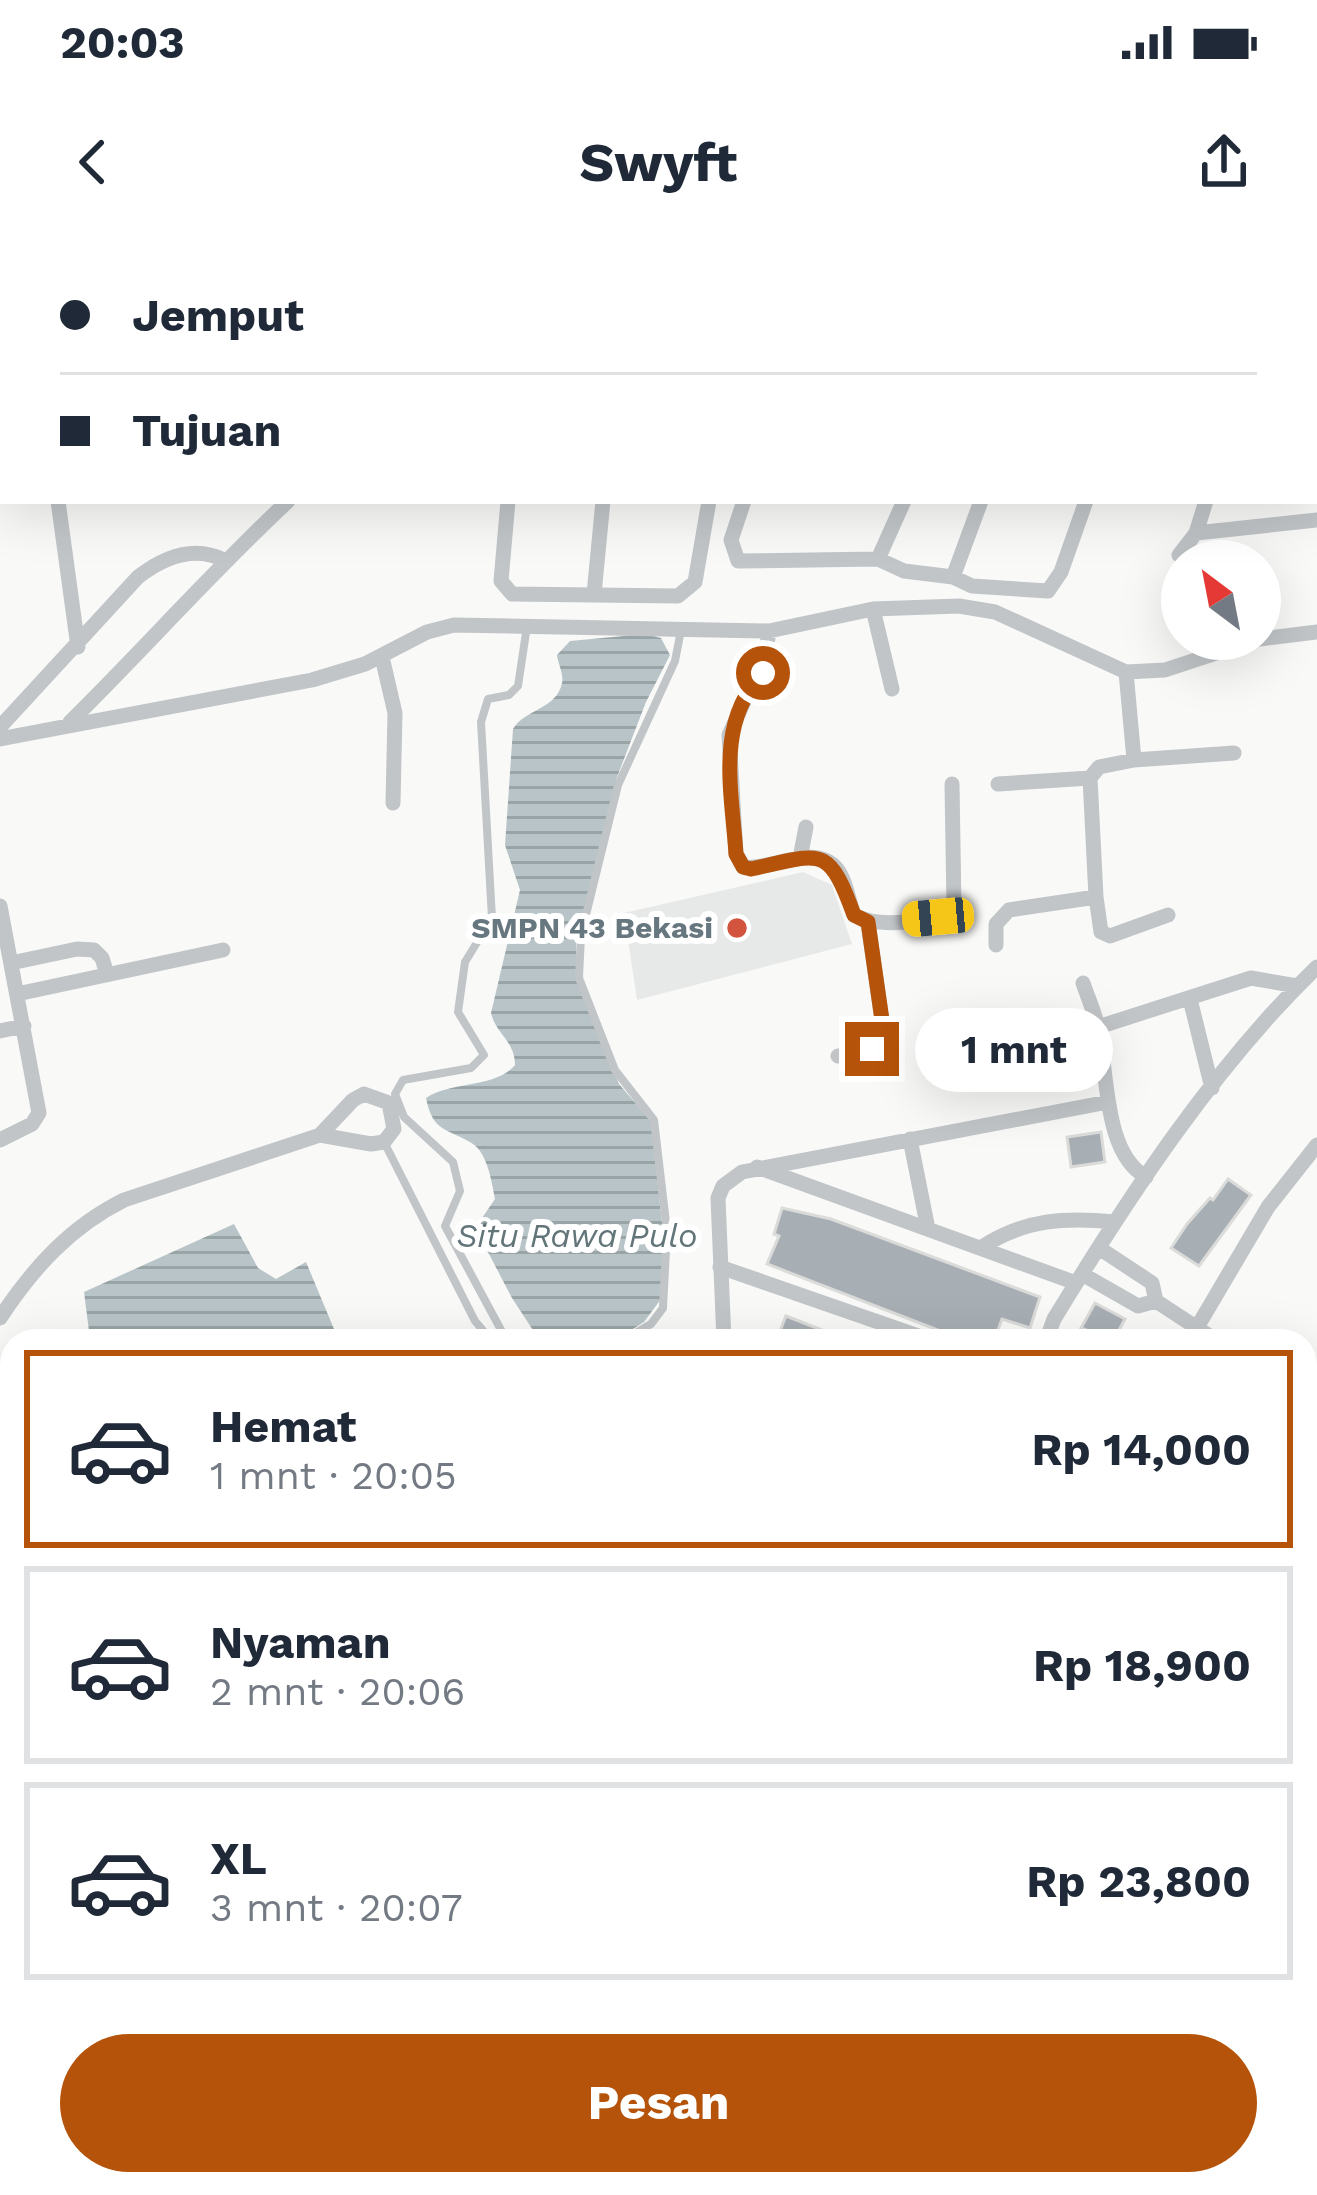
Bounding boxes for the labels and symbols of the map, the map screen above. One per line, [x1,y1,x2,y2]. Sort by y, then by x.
north arrow [1161,540,1281,660]
route start [736,646,790,700]
car [901,896,975,938]
place label: SMPN 43 Bekasi [471,910,713,945]
marker: SMPN 43 Bekasi [724,915,750,941]
callout: 1 mnt [914,1007,1112,1091]
route end [845,1022,899,1076]
water label: Situ Rawa Pulo [456,1216,698,1255]

